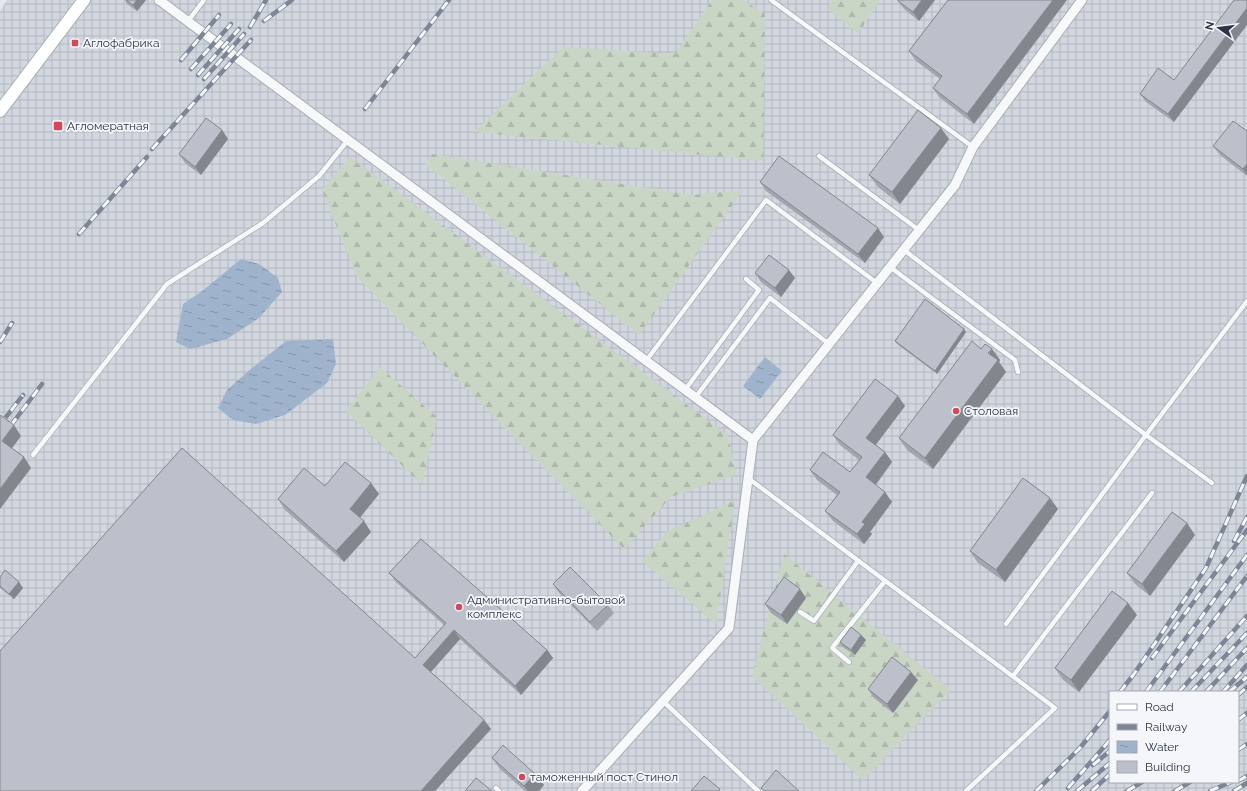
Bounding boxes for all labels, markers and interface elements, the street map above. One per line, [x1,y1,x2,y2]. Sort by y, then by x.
north arrow [1199,8,1239,48]
text: N [1202,20,1217,31]
place label: Аглофабрика [83,36,159,50]
marker: Аглофабрика [70,38,80,48]
place label: Агломератная [67,119,149,133]
marker: Агломератная [52,120,64,132]
place label: Столовая [964,404,1018,418]
marker: Столовая [951,406,961,416]
place label: Административно-бытовой комплекс [467,593,625,621]
marker: Административно-бытовой комплекс [454,602,464,612]
legend [1109,691,1239,783]
text: Road [1145,700,1174,714]
text: Railway [1145,720,1188,734]
text: Water [1145,740,1179,754]
text: Building [1145,760,1191,774]
place label: таможенный пост Стинол [530,770,678,784]
marker: таможенный пост Стинол [517,772,527,782]

